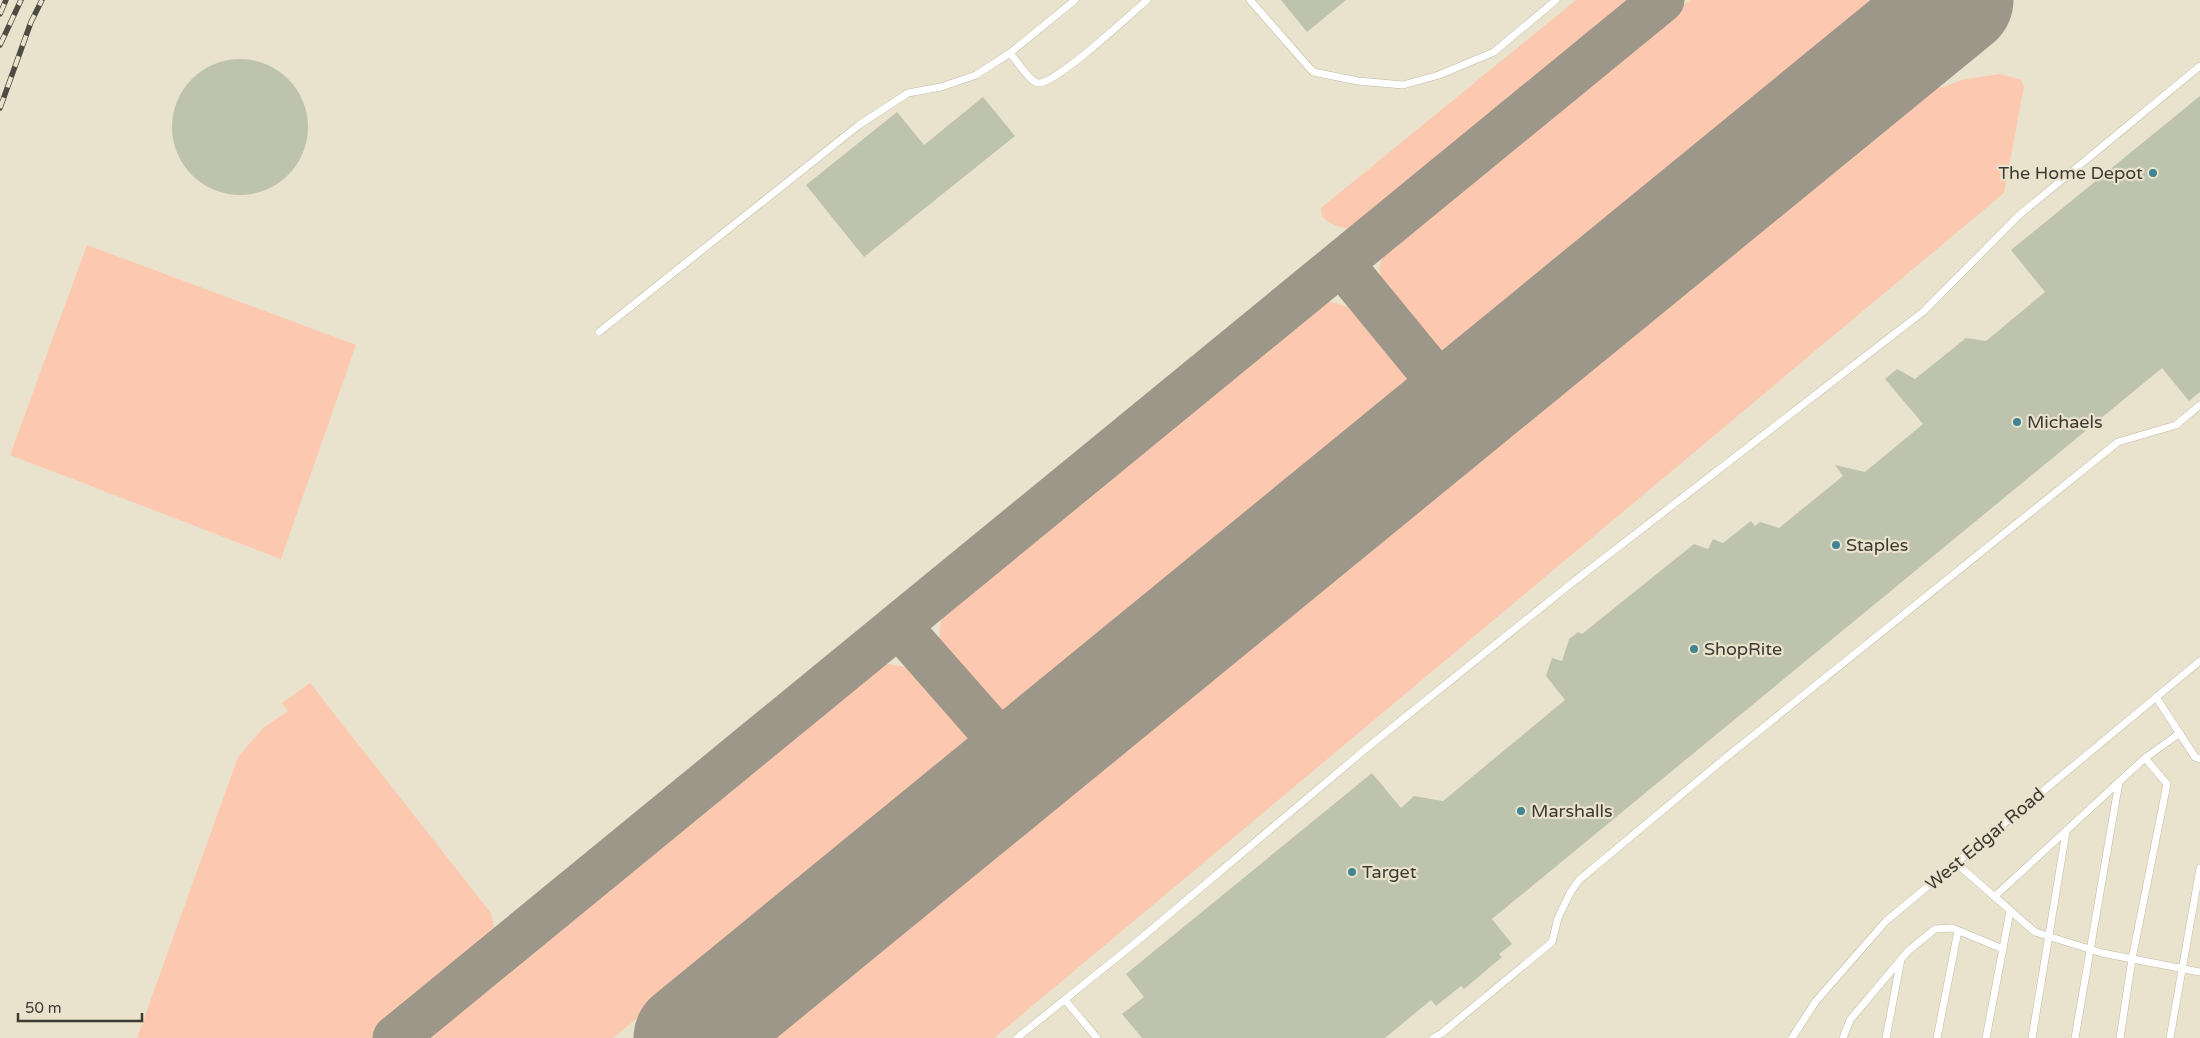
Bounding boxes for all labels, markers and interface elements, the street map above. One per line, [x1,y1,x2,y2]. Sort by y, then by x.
place label: The Home Depot [1998,162,2143,184]
marker: The Home Depot [2147,167,2159,179]
place label: Michaels [2027,411,2103,433]
marker: Michaels [2011,416,2023,428]
place label: Staples [1846,534,1908,556]
marker: Staples [1830,539,1842,551]
place label: ShopRite [1704,638,1782,660]
marker: ShopRite [1688,643,1700,655]
street label: West Edgar Road [1921,783,2049,895]
place label: Marshalls [1531,800,1613,822]
marker: Marshalls [1515,805,1527,817]
place label: Target [1362,861,1417,883]
marker: Target [1346,866,1358,878]
scale bar [18,990,141,1022]
text: 50 m [25,999,62,1017]

